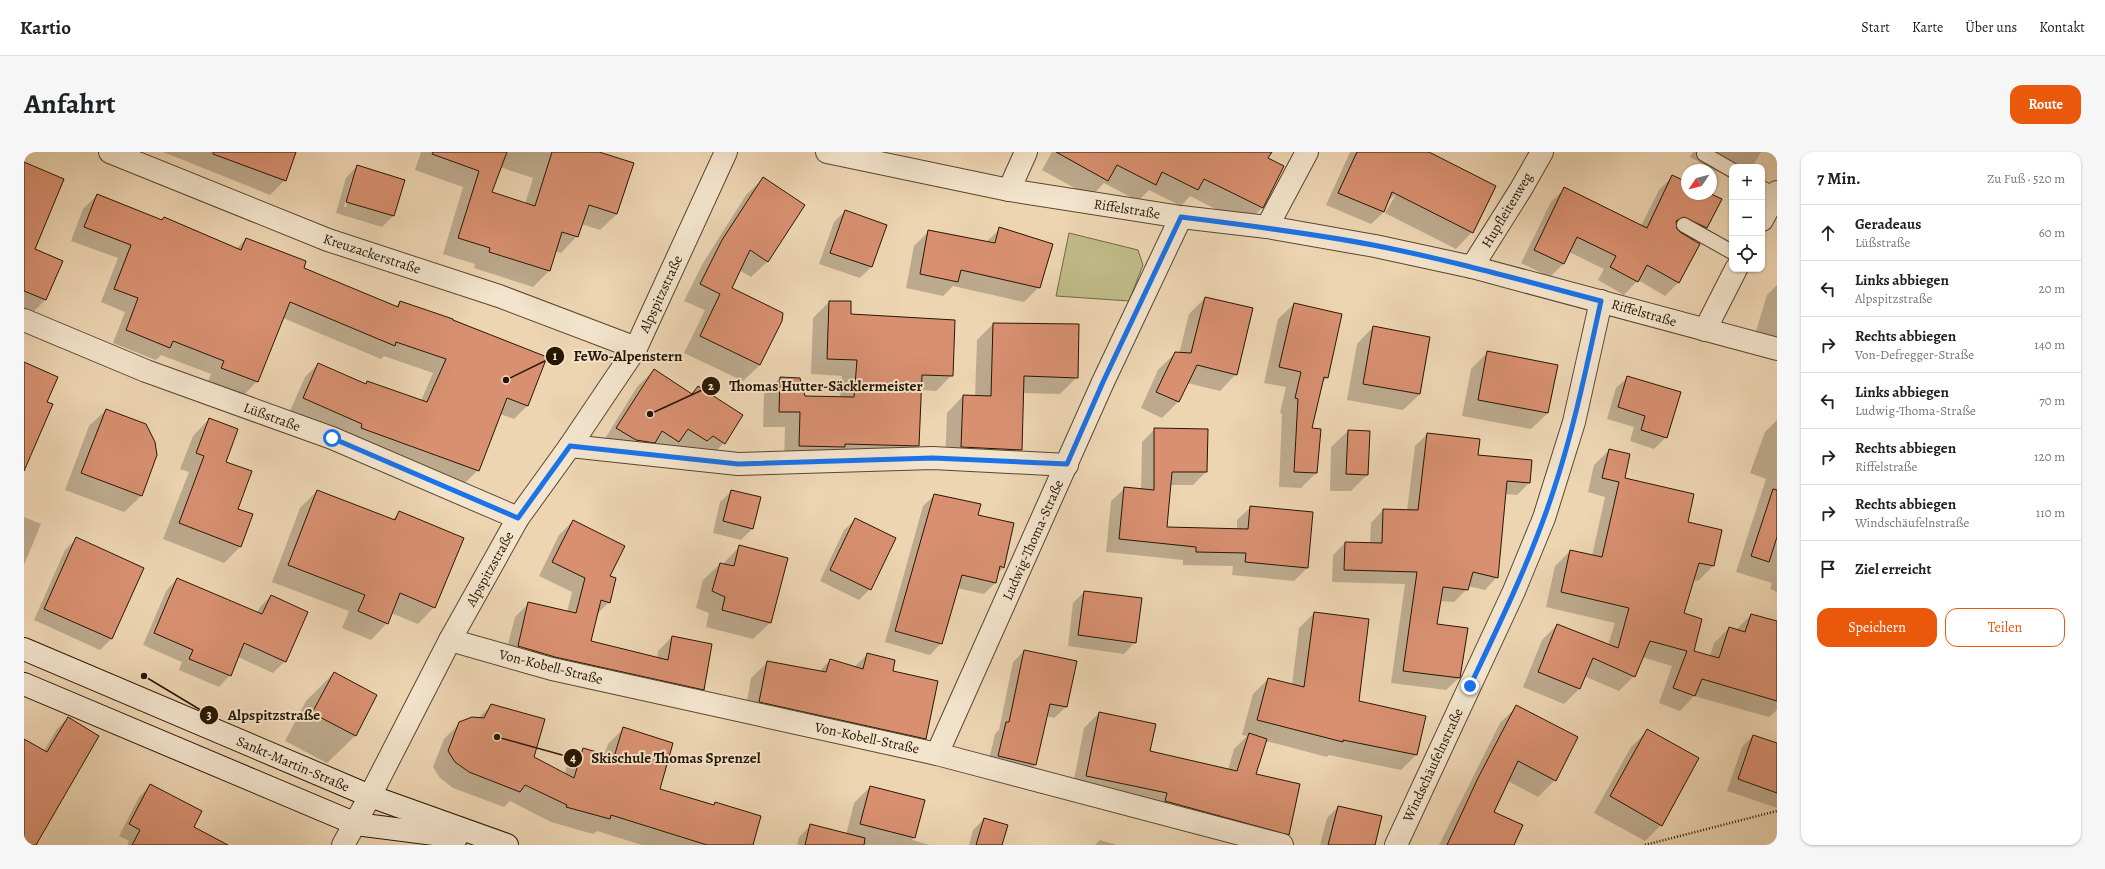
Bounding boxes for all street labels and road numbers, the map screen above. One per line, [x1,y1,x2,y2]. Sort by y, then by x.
street label: Hupfleitenweg [1477,169,1537,251]
street label: Riffelstraße [1092,194,1162,224]
street label: Kreuzackerstraße [321,229,423,279]
street label: Alpspitzstraße [634,252,687,337]
street label: Riffelstraße [1609,295,1679,331]
street label: Lüßstraße [241,398,303,436]
street label: Ludwig-Thoma-Straße [998,477,1068,603]
street label: Alpspitzstraße [461,528,518,611]
street label: Von-Kobell-Straße [496,645,605,689]
street label: Windschäufelnstraße [1398,705,1468,826]
street label: Von-Kobell-Straße [812,717,921,758]
street label: Sankt-Martin-Straße [233,732,353,796]

